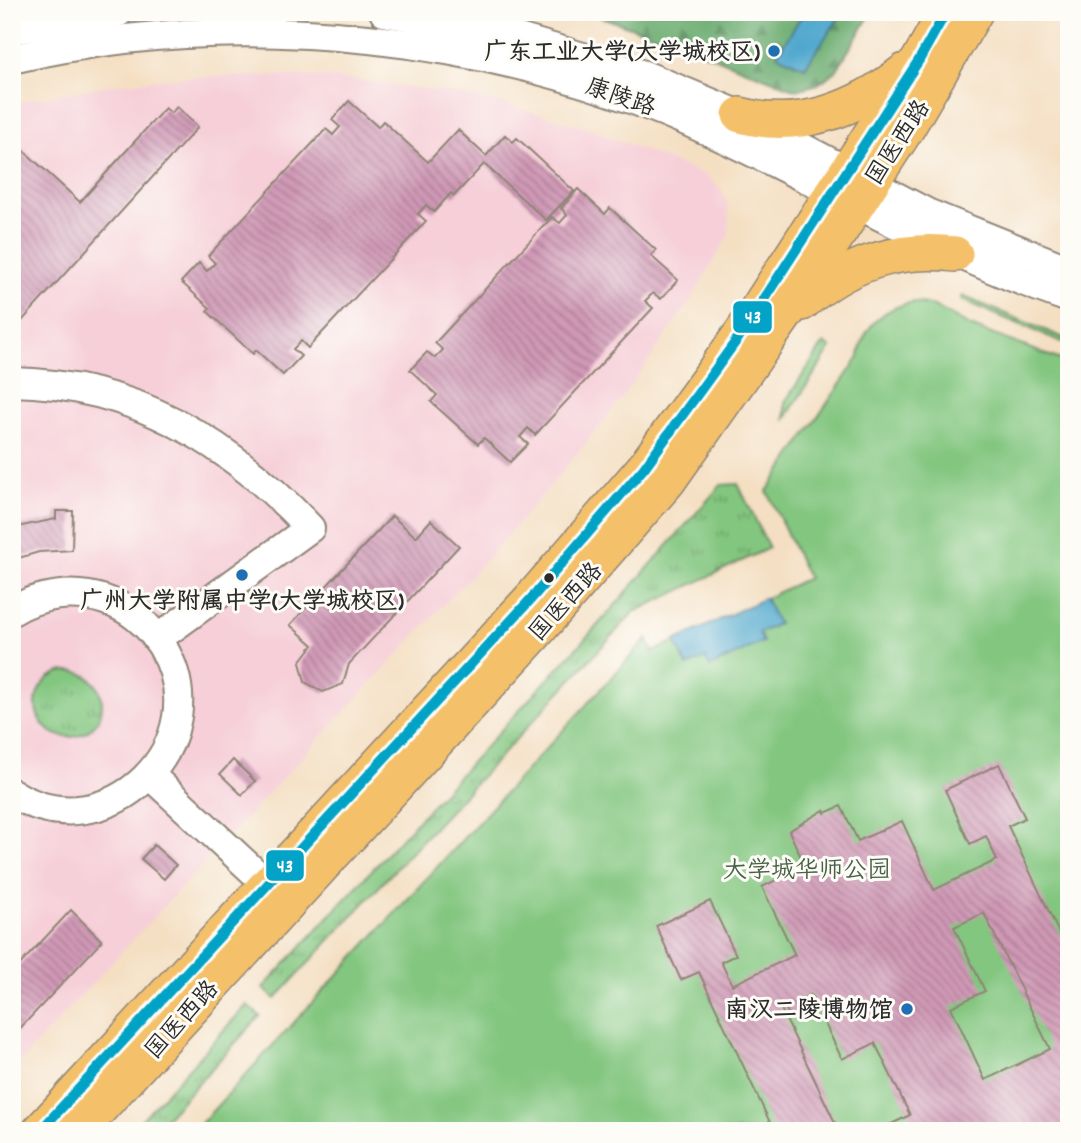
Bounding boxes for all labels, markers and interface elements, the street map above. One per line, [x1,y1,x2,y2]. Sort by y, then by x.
place label: 广东工业大学(大学城校区) [484,37,760,71]
marker: 广东工业大学(大学城校区) [766,43,782,59]
street label: 康陵路 [580,71,660,127]
street label: 国医西路 [859,94,940,193]
line badge: 43 [732,300,773,334]
text: 43 [745,306,761,333]
street label: 国医西路 [522,556,612,650]
marker: 广州大学附属中学(大学城校区) [234,567,250,583]
unlabelled marker [542,571,556,585]
place label: 广州大学附属中学(大学城校区) [80,586,404,620]
line badge: 43 [265,849,305,882]
text: 43 [277,855,293,882]
park label: 大学城华师公园 [723,855,891,889]
street label: 国医西路 [138,974,228,1068]
place label: 南汉二陵博物馆 [725,995,893,1029]
marker: 南汉二陵博物馆 [899,1001,915,1017]

